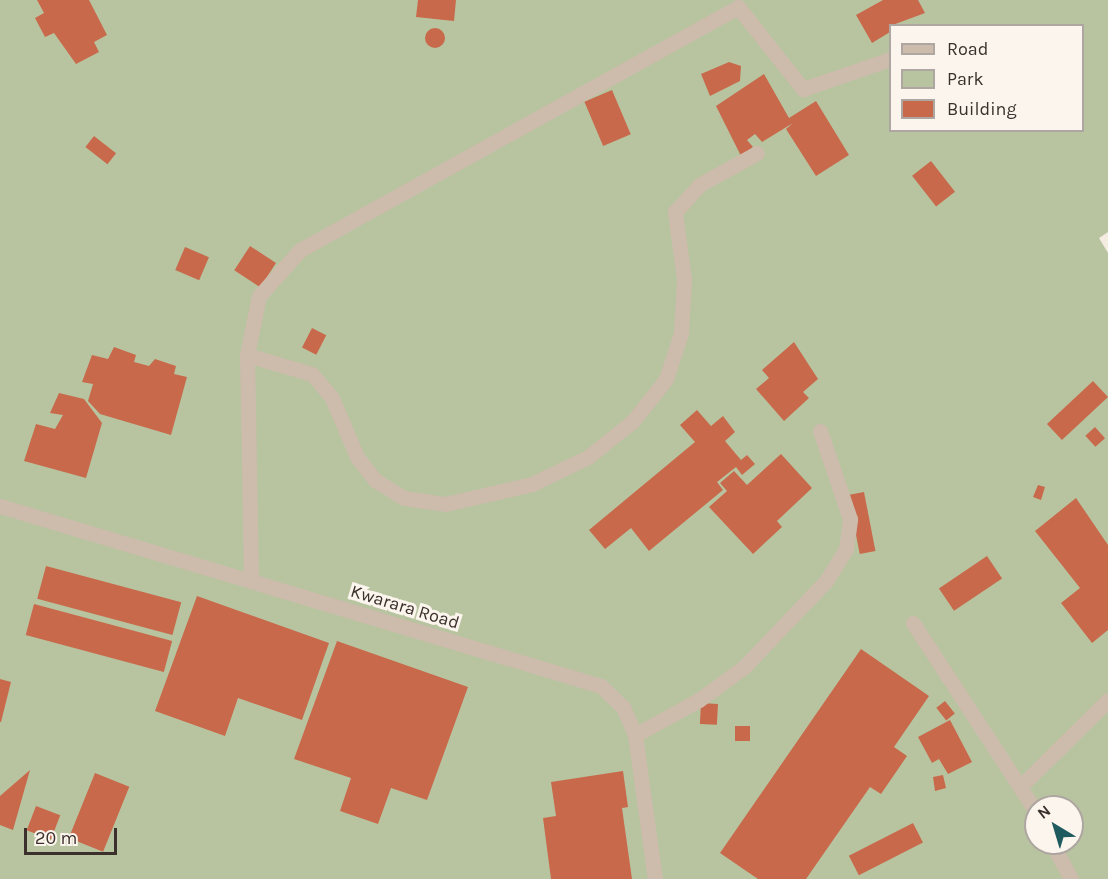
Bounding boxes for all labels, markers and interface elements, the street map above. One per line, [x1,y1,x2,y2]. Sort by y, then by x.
legend [889,24,1084,132]
text: Road [947,38,988,60]
text: Park [947,68,984,90]
text: Building [947,98,1017,120]
street label: Kwarara Road [348,580,462,634]
north arrow [1024,795,1084,855]
text: N [1033,801,1054,823]
scale bar [27,816,120,854]
text: 20 m [35,827,77,849]

